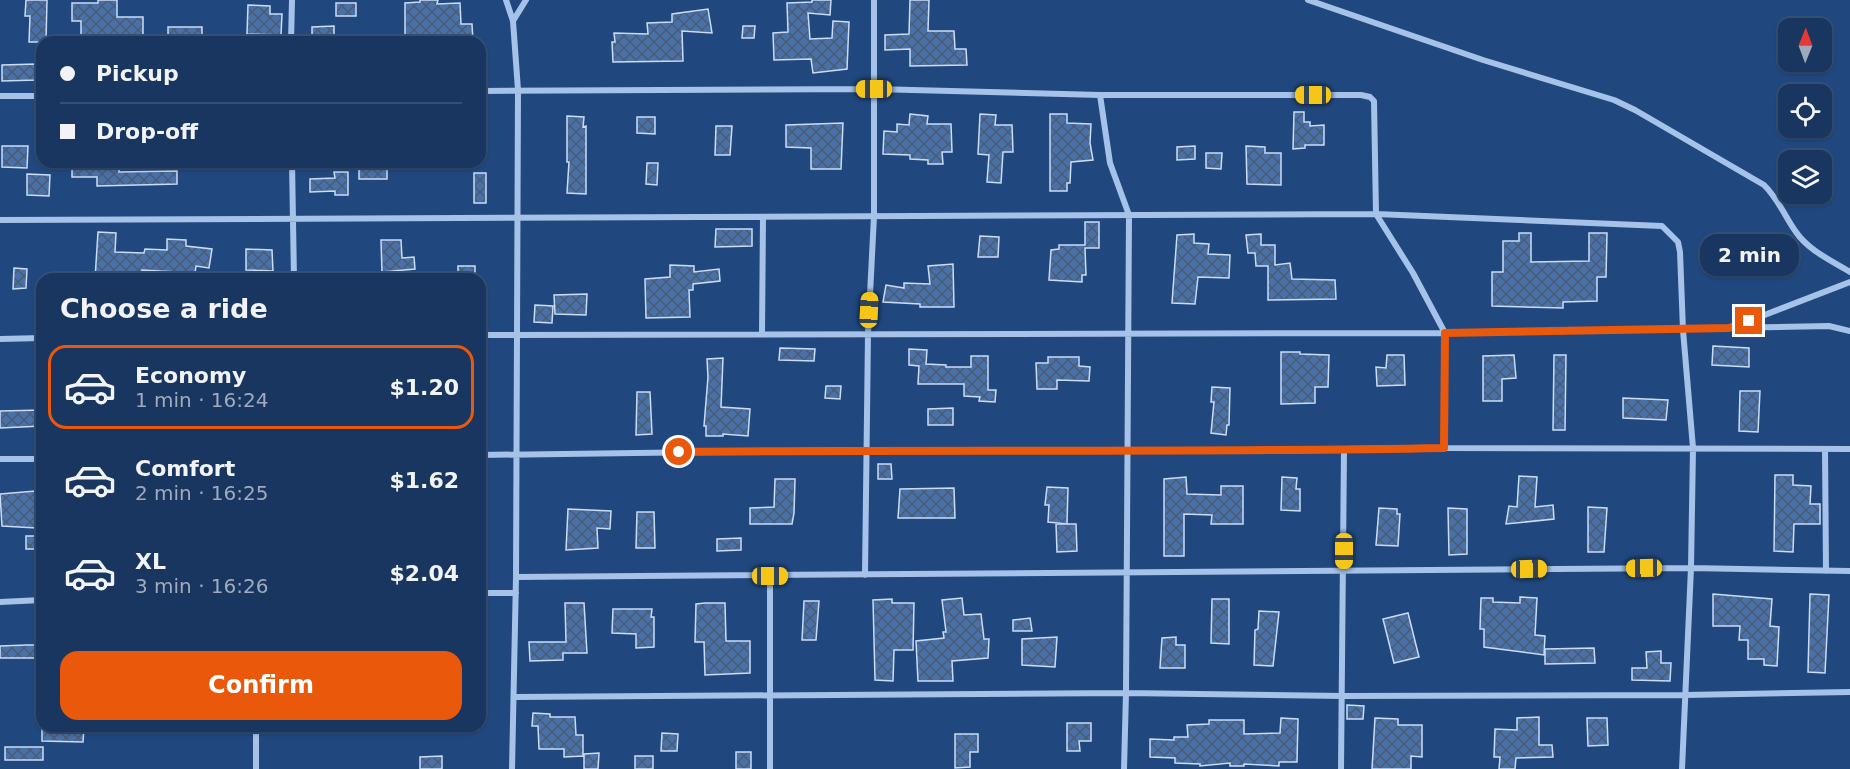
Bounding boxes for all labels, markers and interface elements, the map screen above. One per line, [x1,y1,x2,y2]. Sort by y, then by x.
north arrow [1778,18,1832,72]
map controls [1778,18,1832,204]
text: Pickup [96,61,179,86]
car [856,80,892,98]
button: locate [1778,84,1832,138]
car [1295,86,1331,104]
text: Drop-off [96,119,198,144]
button: layers [1778,150,1832,204]
callout: 2 min [1700,234,1798,276]
text: 2 min [1718,243,1781,267]
car [859,292,879,328]
text: Choose a ride [60,293,268,324]
route end [1735,307,1762,334]
icon: car [63,360,117,414]
text: Economy [135,363,246,388]
text: $1.20 [389,375,459,400]
text: 1 min · 16:24 [135,388,269,412]
route start [665,438,692,465]
icon: car [63,453,117,507]
text: Comfort [135,456,235,481]
text: $1.62 [389,468,459,493]
text: 2 min · 16:25 [135,481,269,505]
car [1335,533,1353,569]
icon: car [63,546,117,600]
text: XL [135,549,166,574]
car [1626,559,1662,577]
car [1511,560,1547,578]
text: $2.04 [389,561,459,586]
car [752,567,788,585]
text: 3 min · 16:26 [135,574,269,598]
button: Confirm [60,651,462,720]

